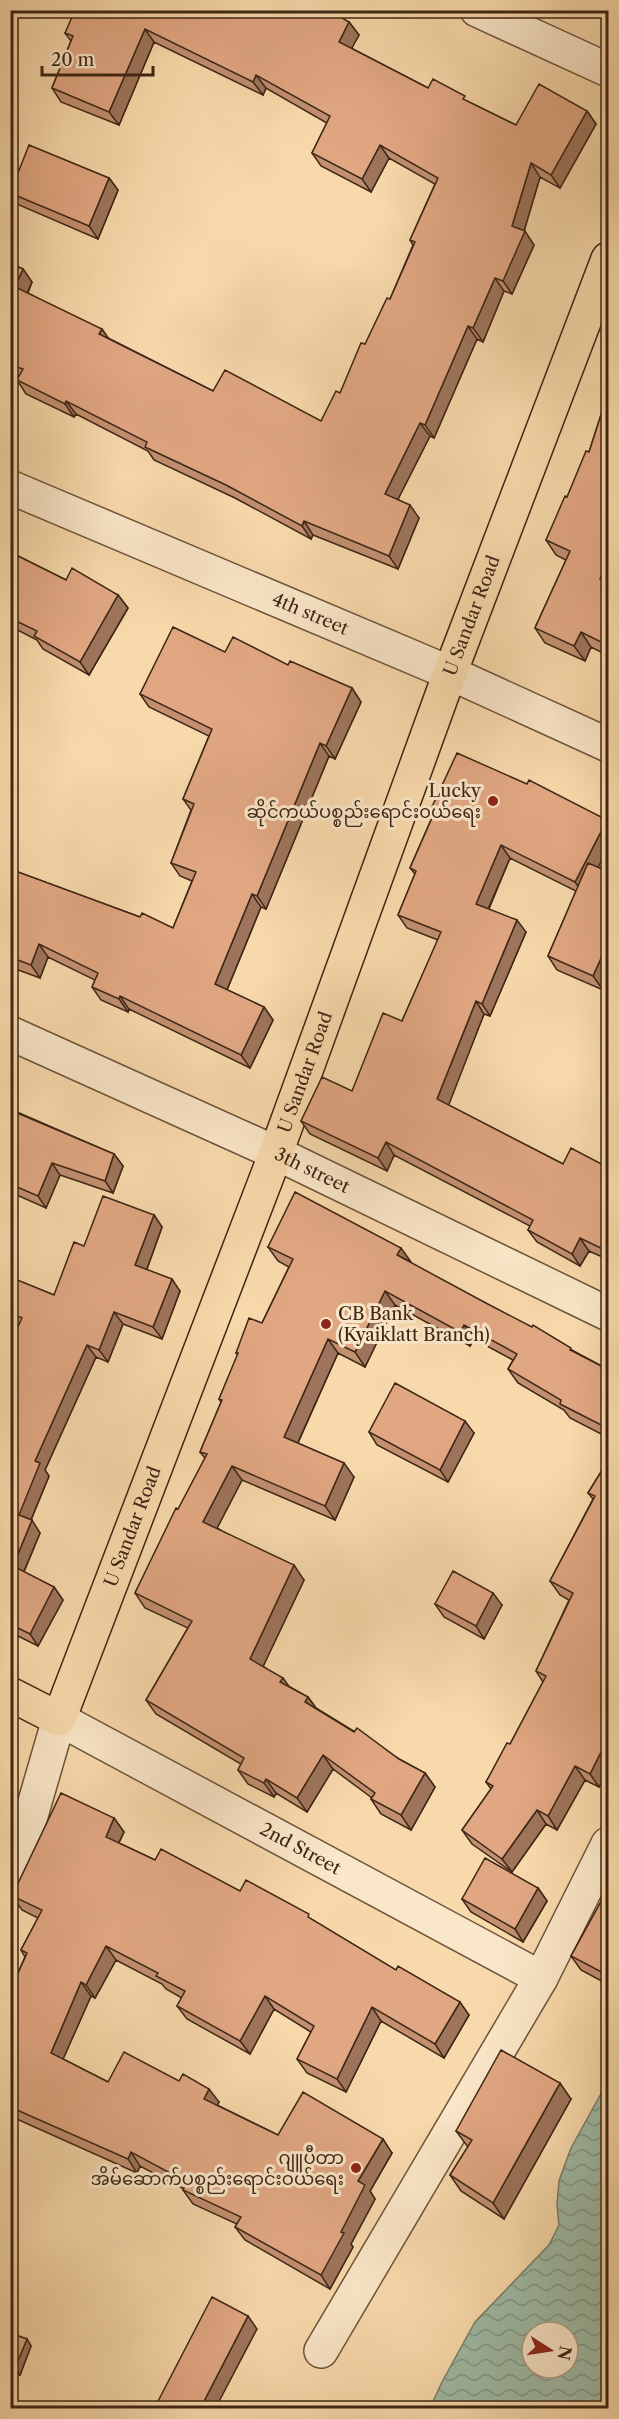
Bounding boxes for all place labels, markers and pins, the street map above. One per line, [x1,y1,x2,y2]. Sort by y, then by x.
place label: Lucky ဆိုင်ကယ်ပစ္စည်းရောင်း၀ယ်ရေး [247,780,482,827]
marker: Lucky ဆိုင်ကယ်ပစ္စည်းရောင်း၀ယ်ရေး [486,794,500,808]
place label: CB Bank (Kyaiklatt Branch) [338,1303,490,1346]
marker: CB Bank (Kyaiklatt Branch) [319,1317,333,1331]
place label: ဂျူပီတာ အိမ်ဆောက်ပစ္စည်းရောင်းဝယ်ရေး [90,2144,344,2194]
marker: ဂျူပီတာ အိမ်ဆောက်ပစ္စည်းရောင်းဝယ်ရေး [349,2161,363,2175]

